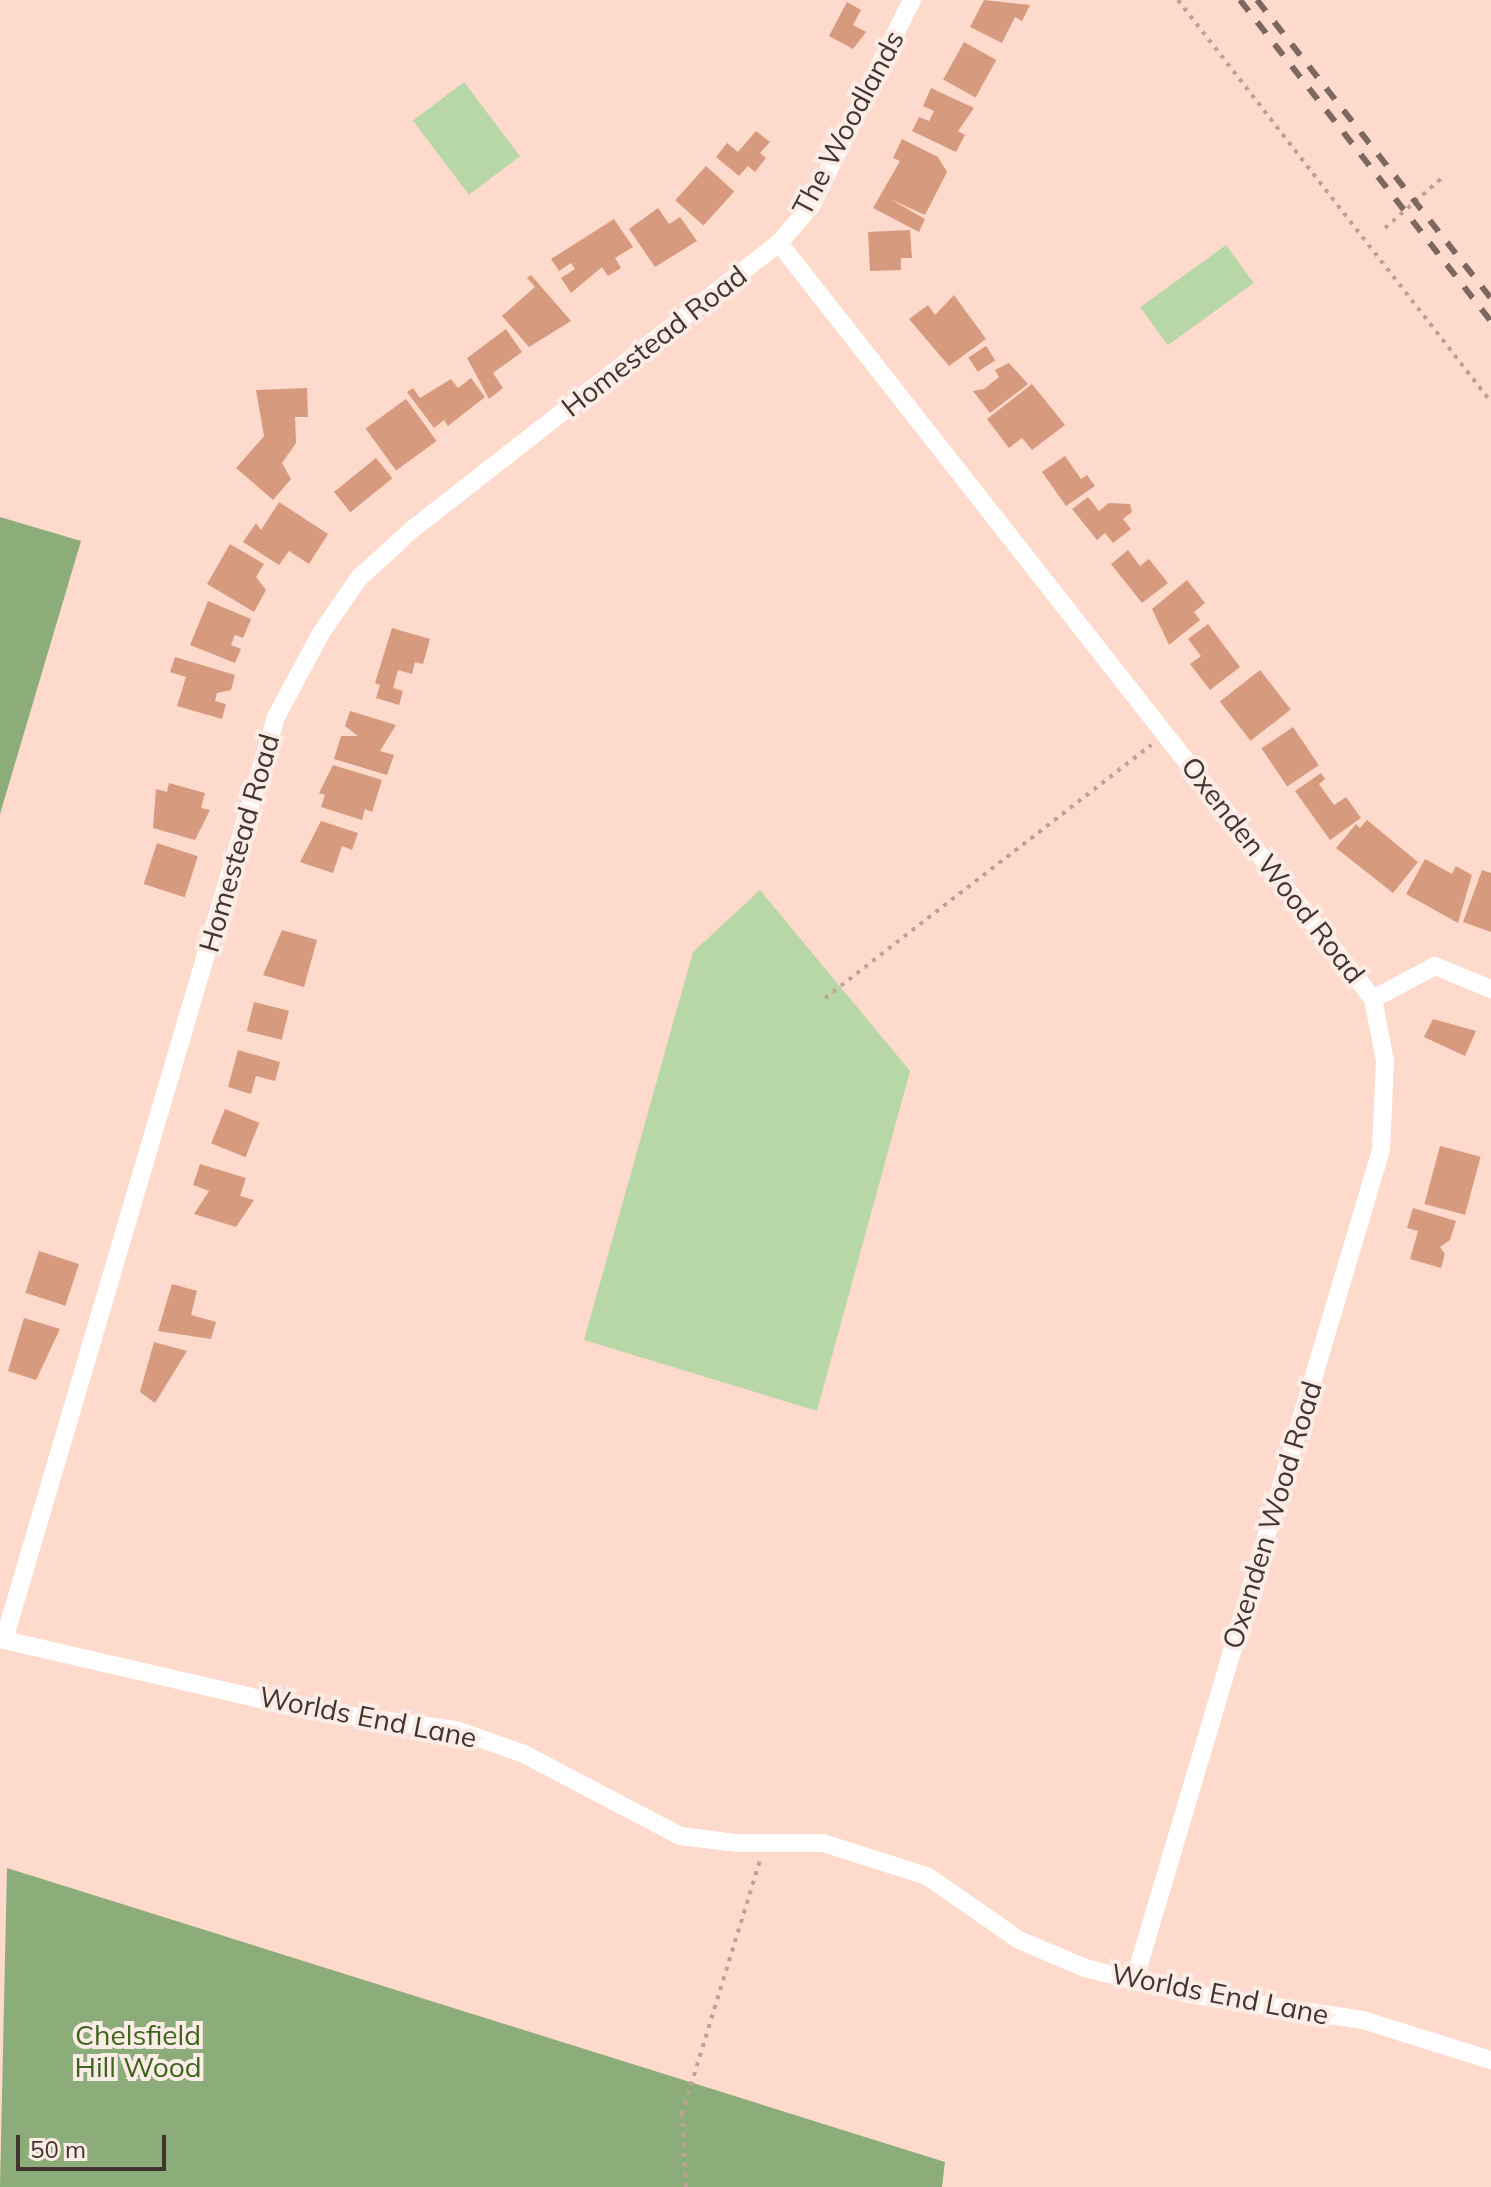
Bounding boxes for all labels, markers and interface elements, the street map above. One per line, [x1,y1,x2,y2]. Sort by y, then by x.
street label: The Woodlands [785,25,911,221]
street label: Homestead Road [555,258,753,424]
street label: Homestead Road [192,730,286,956]
street label: Oxenden Wood Road [1174,750,1372,990]
street label: Oxenden Wood Road [1215,1377,1329,1653]
street label: Worlds End Lane [256,1679,480,1755]
street label: Worlds End Lane [1108,1956,1332,2032]
park label: Chelsfield Hill Wood [74,2018,202,2084]
scale bar [20,2119,170,2169]
text: 50 m [30,2134,86,2164]

